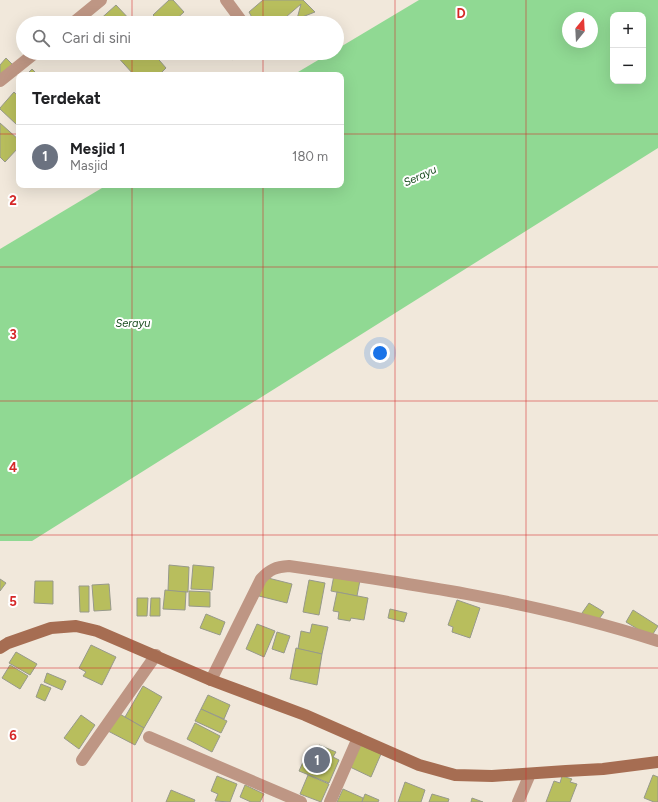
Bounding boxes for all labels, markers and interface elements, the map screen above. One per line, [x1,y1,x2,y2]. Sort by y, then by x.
text: D [456,6,466,21]
north arrow [562,12,598,48]
map controls [610,12,646,84]
button: + [610,12,646,48]
search box [16,16,344,60]
icon: search [30,27,52,49]
text: Cari di sini [62,29,131,47]
button: − [610,48,646,84]
text: Terdekat [32,88,101,108]
text: Mesjid 1 [70,140,125,158]
text: 1 [42,149,48,164]
text: 180 m [292,149,328,164]
text: Masjid [70,158,108,173]
water label: Serayu [401,163,439,189]
text: 2 [9,193,17,208]
water label: Serayu [116,317,150,330]
text: 3 [9,327,17,342]
your location [370,343,390,363]
text: 4 [9,460,17,475]
text: 5 [9,594,17,609]
text: 6 [9,728,17,743]
pin: 1 [304,745,330,775]

